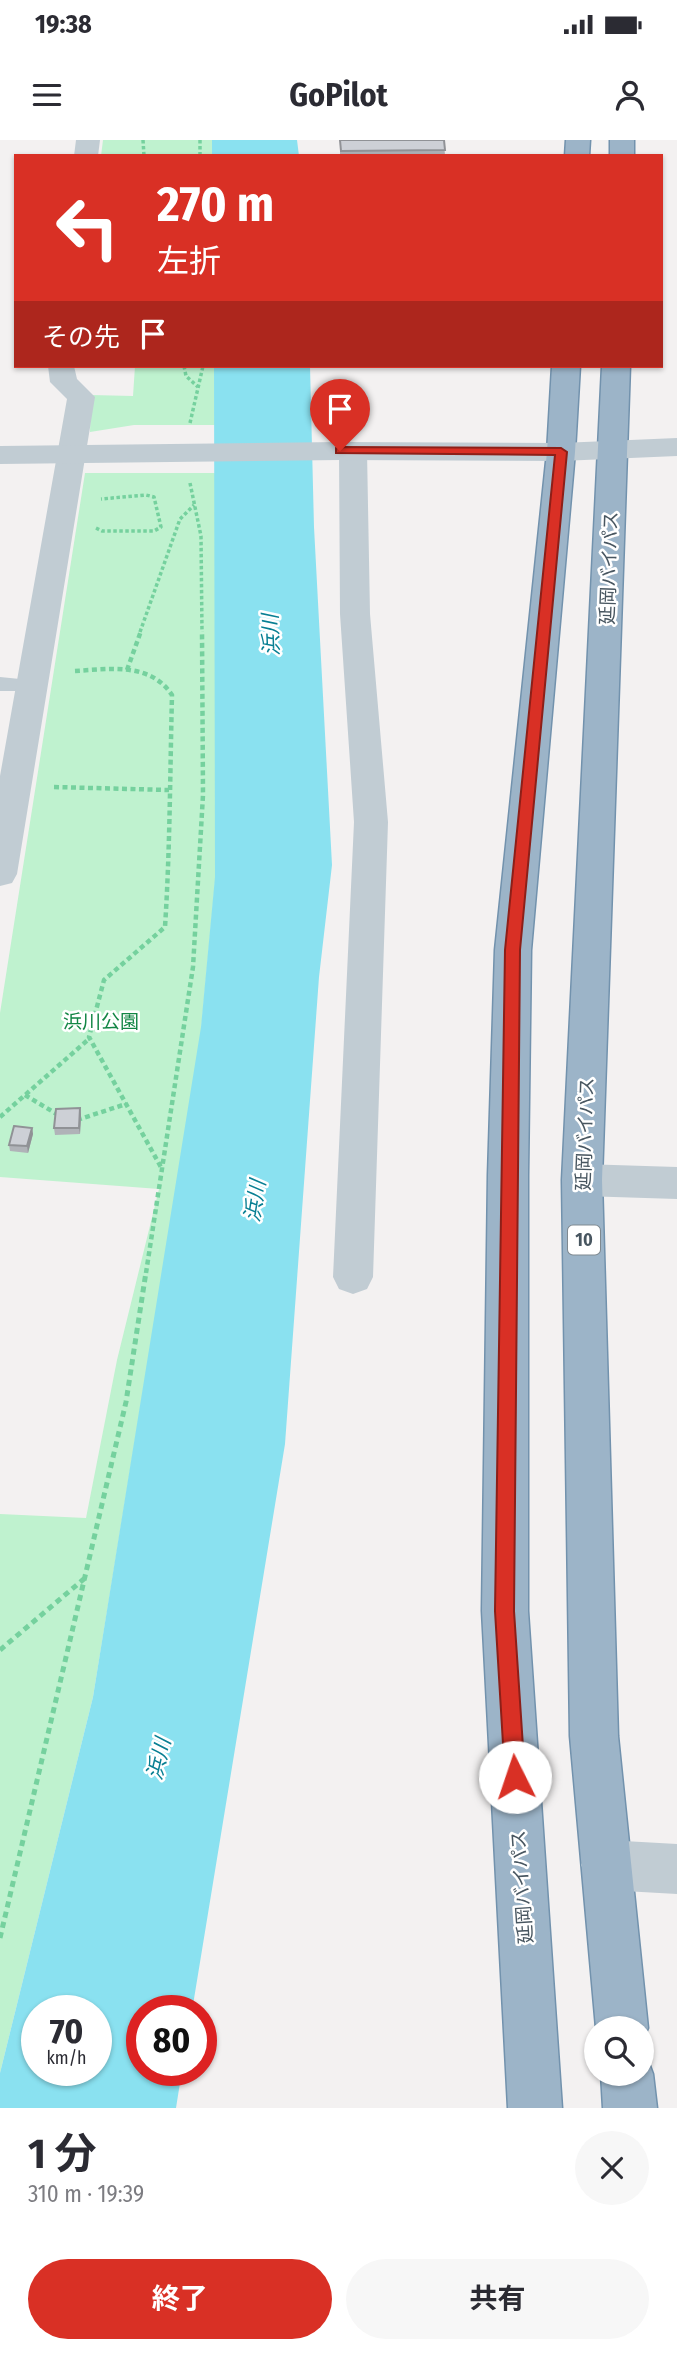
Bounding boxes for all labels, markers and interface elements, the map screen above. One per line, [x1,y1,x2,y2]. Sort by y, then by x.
text: 19:38 [35,9,92,40]
icon: menu [28,76,66,114]
text: GoPilot [289,76,388,114]
icon: person [611,76,649,114]
text: 270 m [157,175,274,234]
icon: left [42,182,133,273]
text: 左折 [157,242,221,280]
icon: arrive [134,315,172,353]
text: その先 [42,322,120,353]
pin [310,379,370,451]
icon: arrive [321,390,359,428]
street label: 延岡バイパス [596,511,622,625]
water label: 浜川 [257,612,285,656]
park label: 浜川公園 [63,1010,139,1033]
street label: 延岡バイパス [572,1077,598,1191]
water label: 浜川 [239,1176,271,1224]
road number: 10 [568,1226,600,1254]
water label: 浜川 [142,1734,177,1782]
position arrow [478,1740,552,1814]
street label: 延岡バイパス [507,1830,537,1944]
speed limit sign: 80 [126,1995,217,2086]
text: 70 [50,2010,83,2052]
map controls [584,2016,654,2086]
button: search [584,2016,654,2086]
text: km/h [46,2047,87,2069]
text: 1 分 [28,2129,97,2179]
button: close [575,2131,649,2205]
text: 310 m · 19:39 [28,2180,144,2208]
button: 終了 [28,2259,332,2339]
button: 共有 [346,2259,649,2339]

